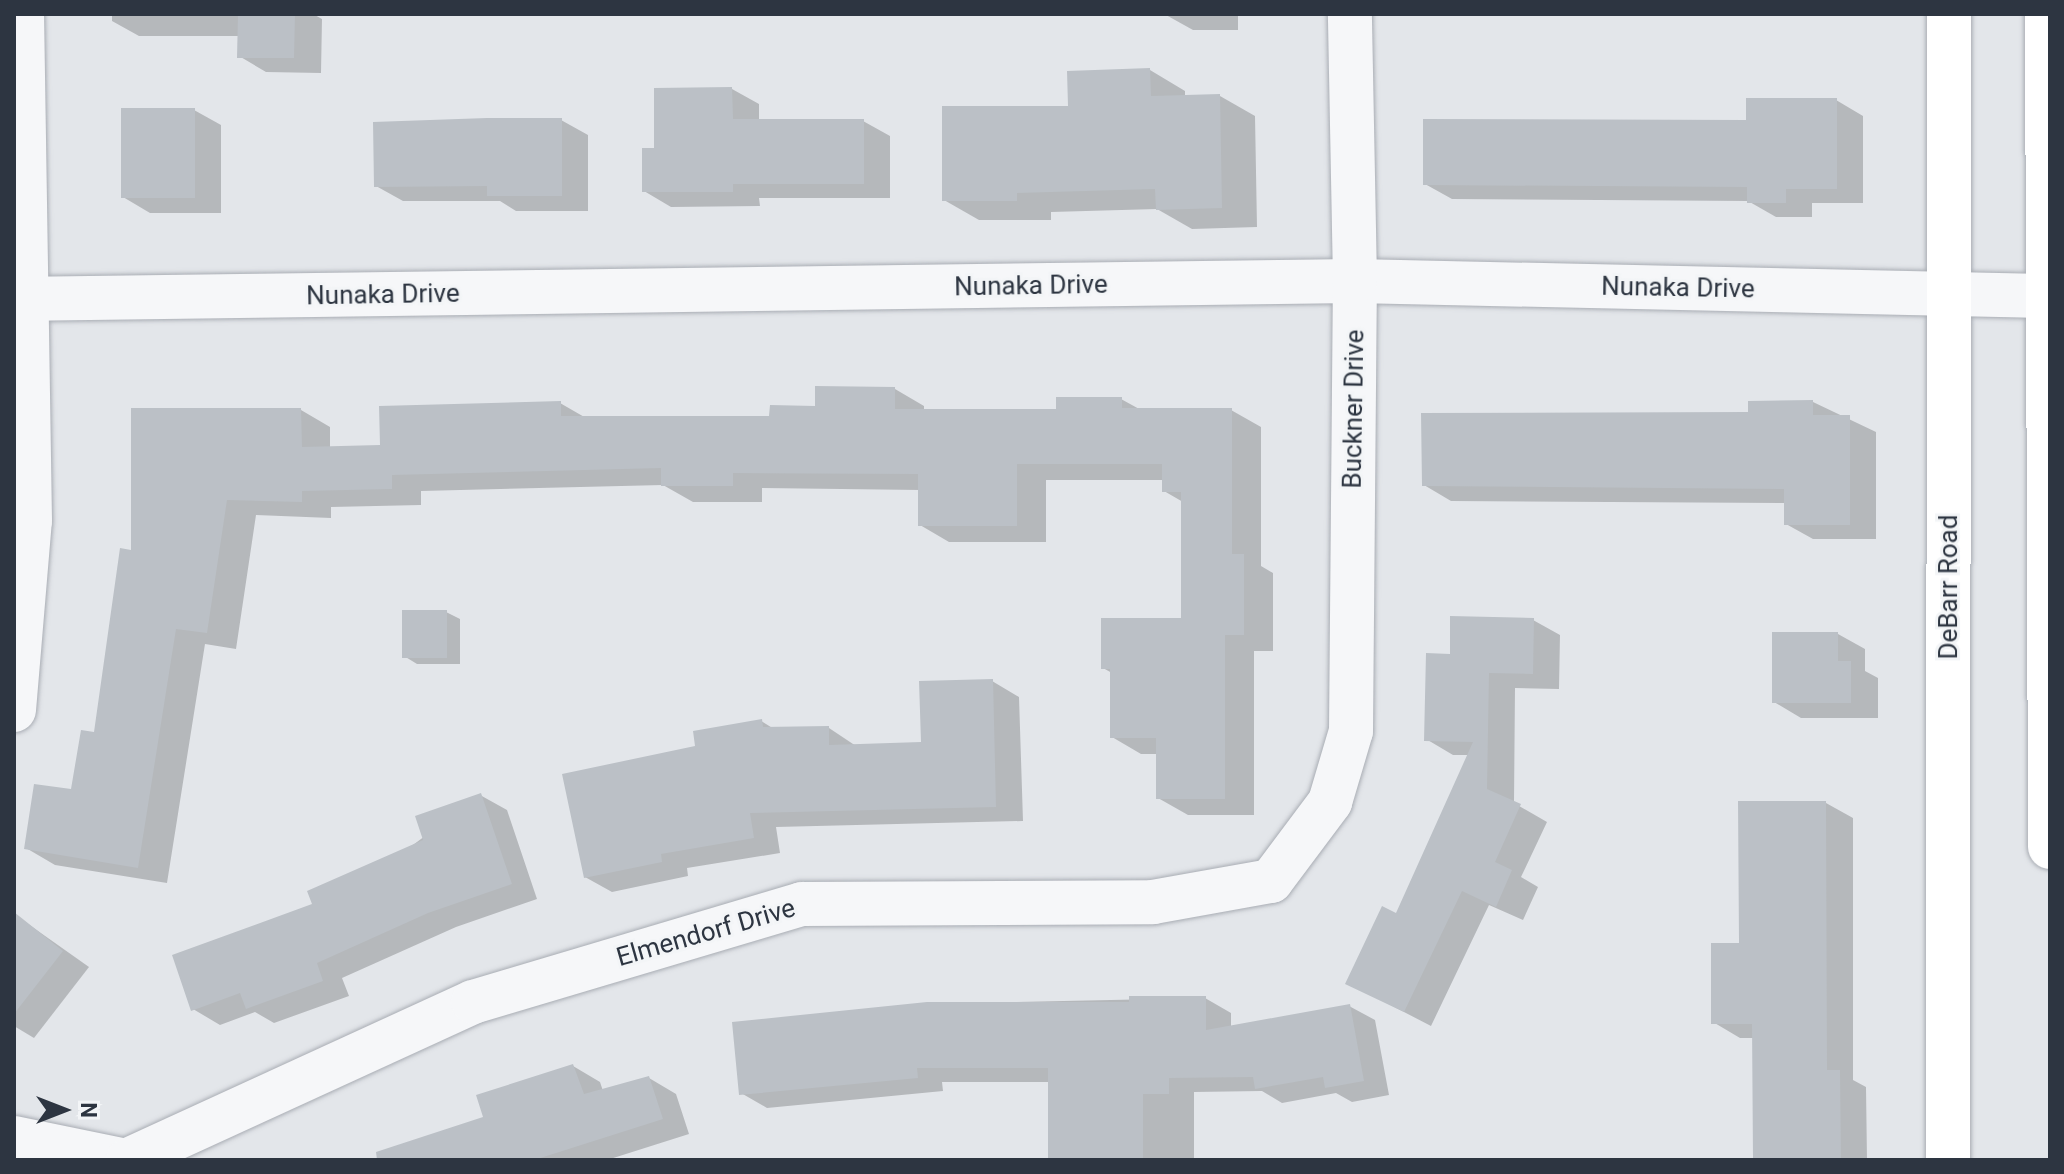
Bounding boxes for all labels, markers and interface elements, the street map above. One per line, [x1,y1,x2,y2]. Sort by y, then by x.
street label: Nunaka Drive [954,269,1108,303]
street label: Nunaka Drive [1601,271,1755,305]
street label: Nunaka Drive [306,278,460,312]
street label: Buckner Drive [1337,329,1371,489]
street label: DeBarr Road [1933,515,1965,659]
street label: Elmendorf Drive [613,893,799,973]
north arrow [24,1070,104,1150]
text: N [76,1102,101,1118]

